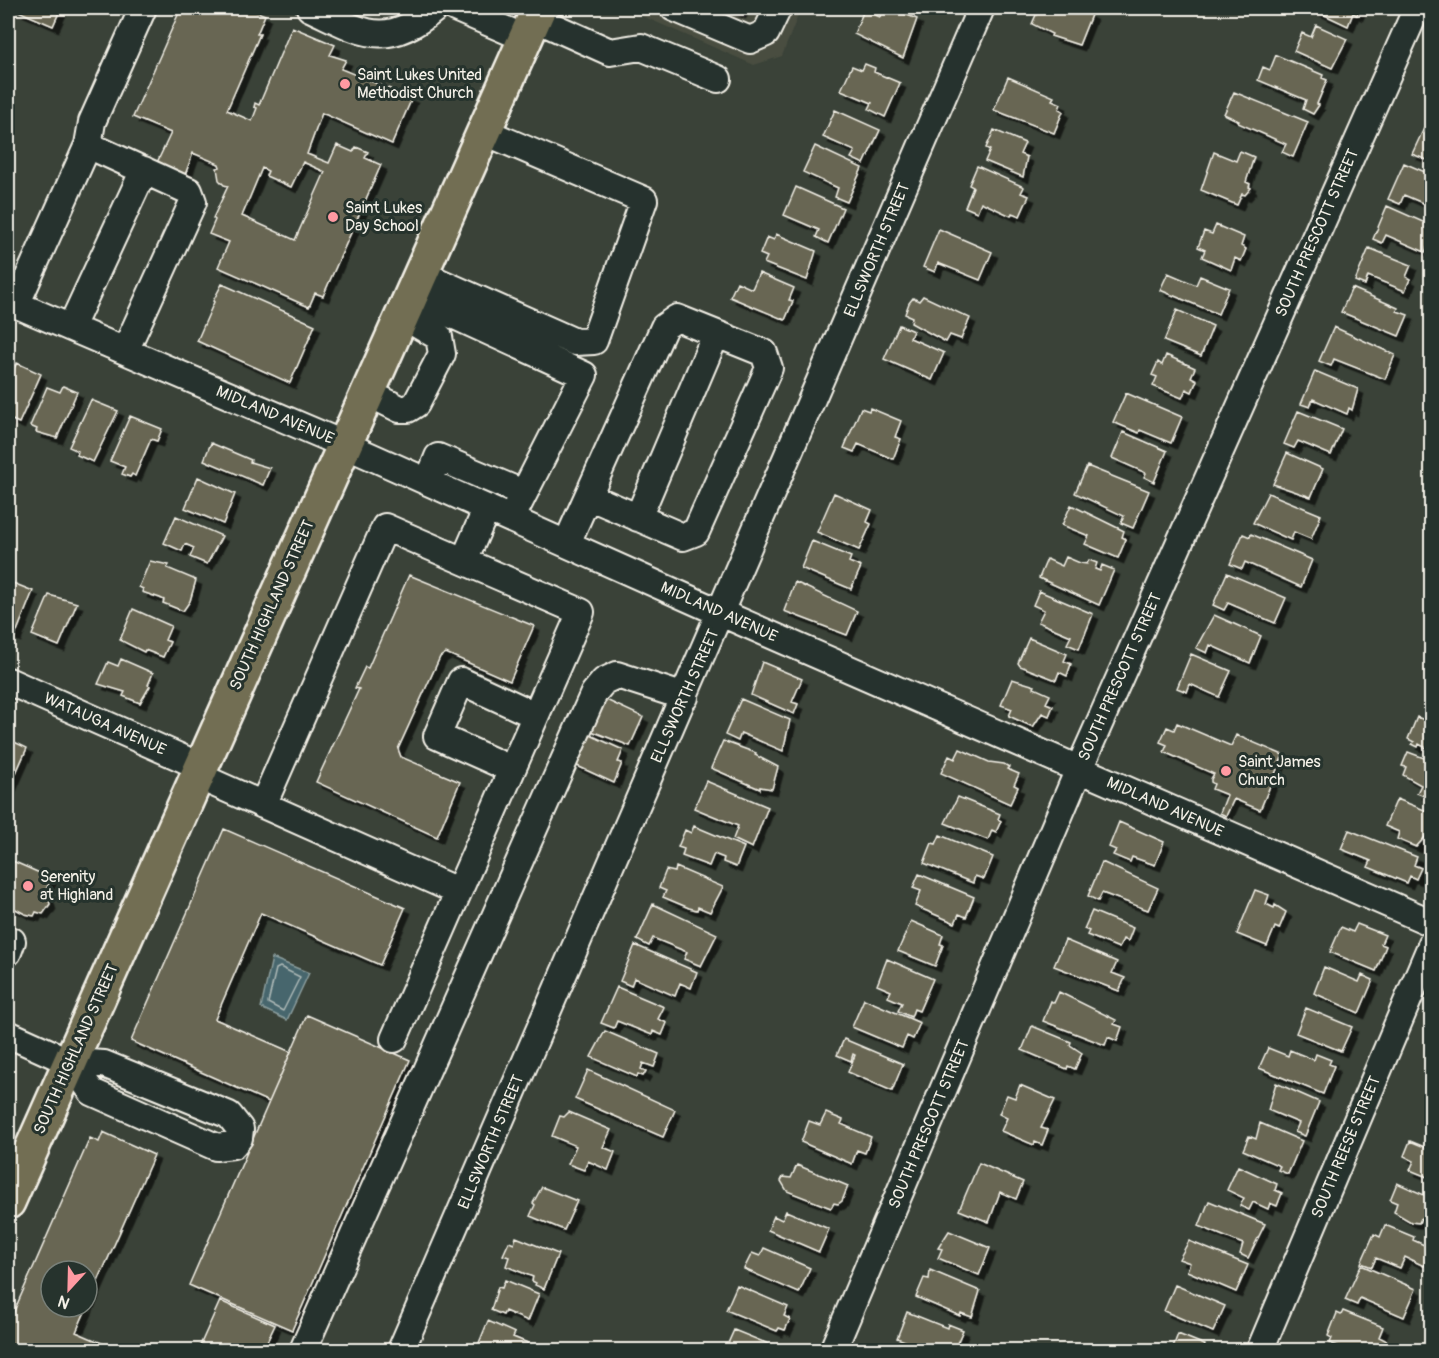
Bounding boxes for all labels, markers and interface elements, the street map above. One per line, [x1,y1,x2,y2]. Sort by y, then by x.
place label: Saint Lukes United Methodist Church [357,65,482,103]
marker: Saint Lukes United Methodist Church [338,77,352,91]
street label: SOUTH PRESCOTT STREET [1271,146,1363,320]
street label: ELLSWORTH STREET [840,180,914,320]
place label: Saint Lukes Day School [345,198,422,236]
marker: Saint Lukes Day School [326,210,340,224]
street label: MIDLAND AVENUE [213,381,337,449]
street label: SOUTH HIGHLAND STREET [225,517,319,693]
street label: MIDLAND AVENUE [657,577,781,647]
street label: SOUTH PRESCOTT STREET [1074,590,1166,764]
street label: ELLSWORTH STREET [647,626,724,766]
street label: WATAUGA AVENUE [41,688,169,760]
place label: Saint James Church [1238,752,1321,790]
marker: Saint James Church [1219,764,1233,778]
street label: MIDLAND AVENUE [1103,772,1227,842]
place label: Serenity at Highland [40,867,113,905]
marker: Serenity at Highland [21,879,35,893]
street label: SOUTH HIGHLAND STREET [29,961,123,1137]
street label: SOUTH PRESCOTT STREET [884,1036,974,1212]
street label: ELLSWORTH STREET [454,1072,528,1212]
street label: SOUTH REESE STREET [1307,1073,1385,1221]
north arrow [39,1259,99,1319]
text: N [55,1291,73,1313]

